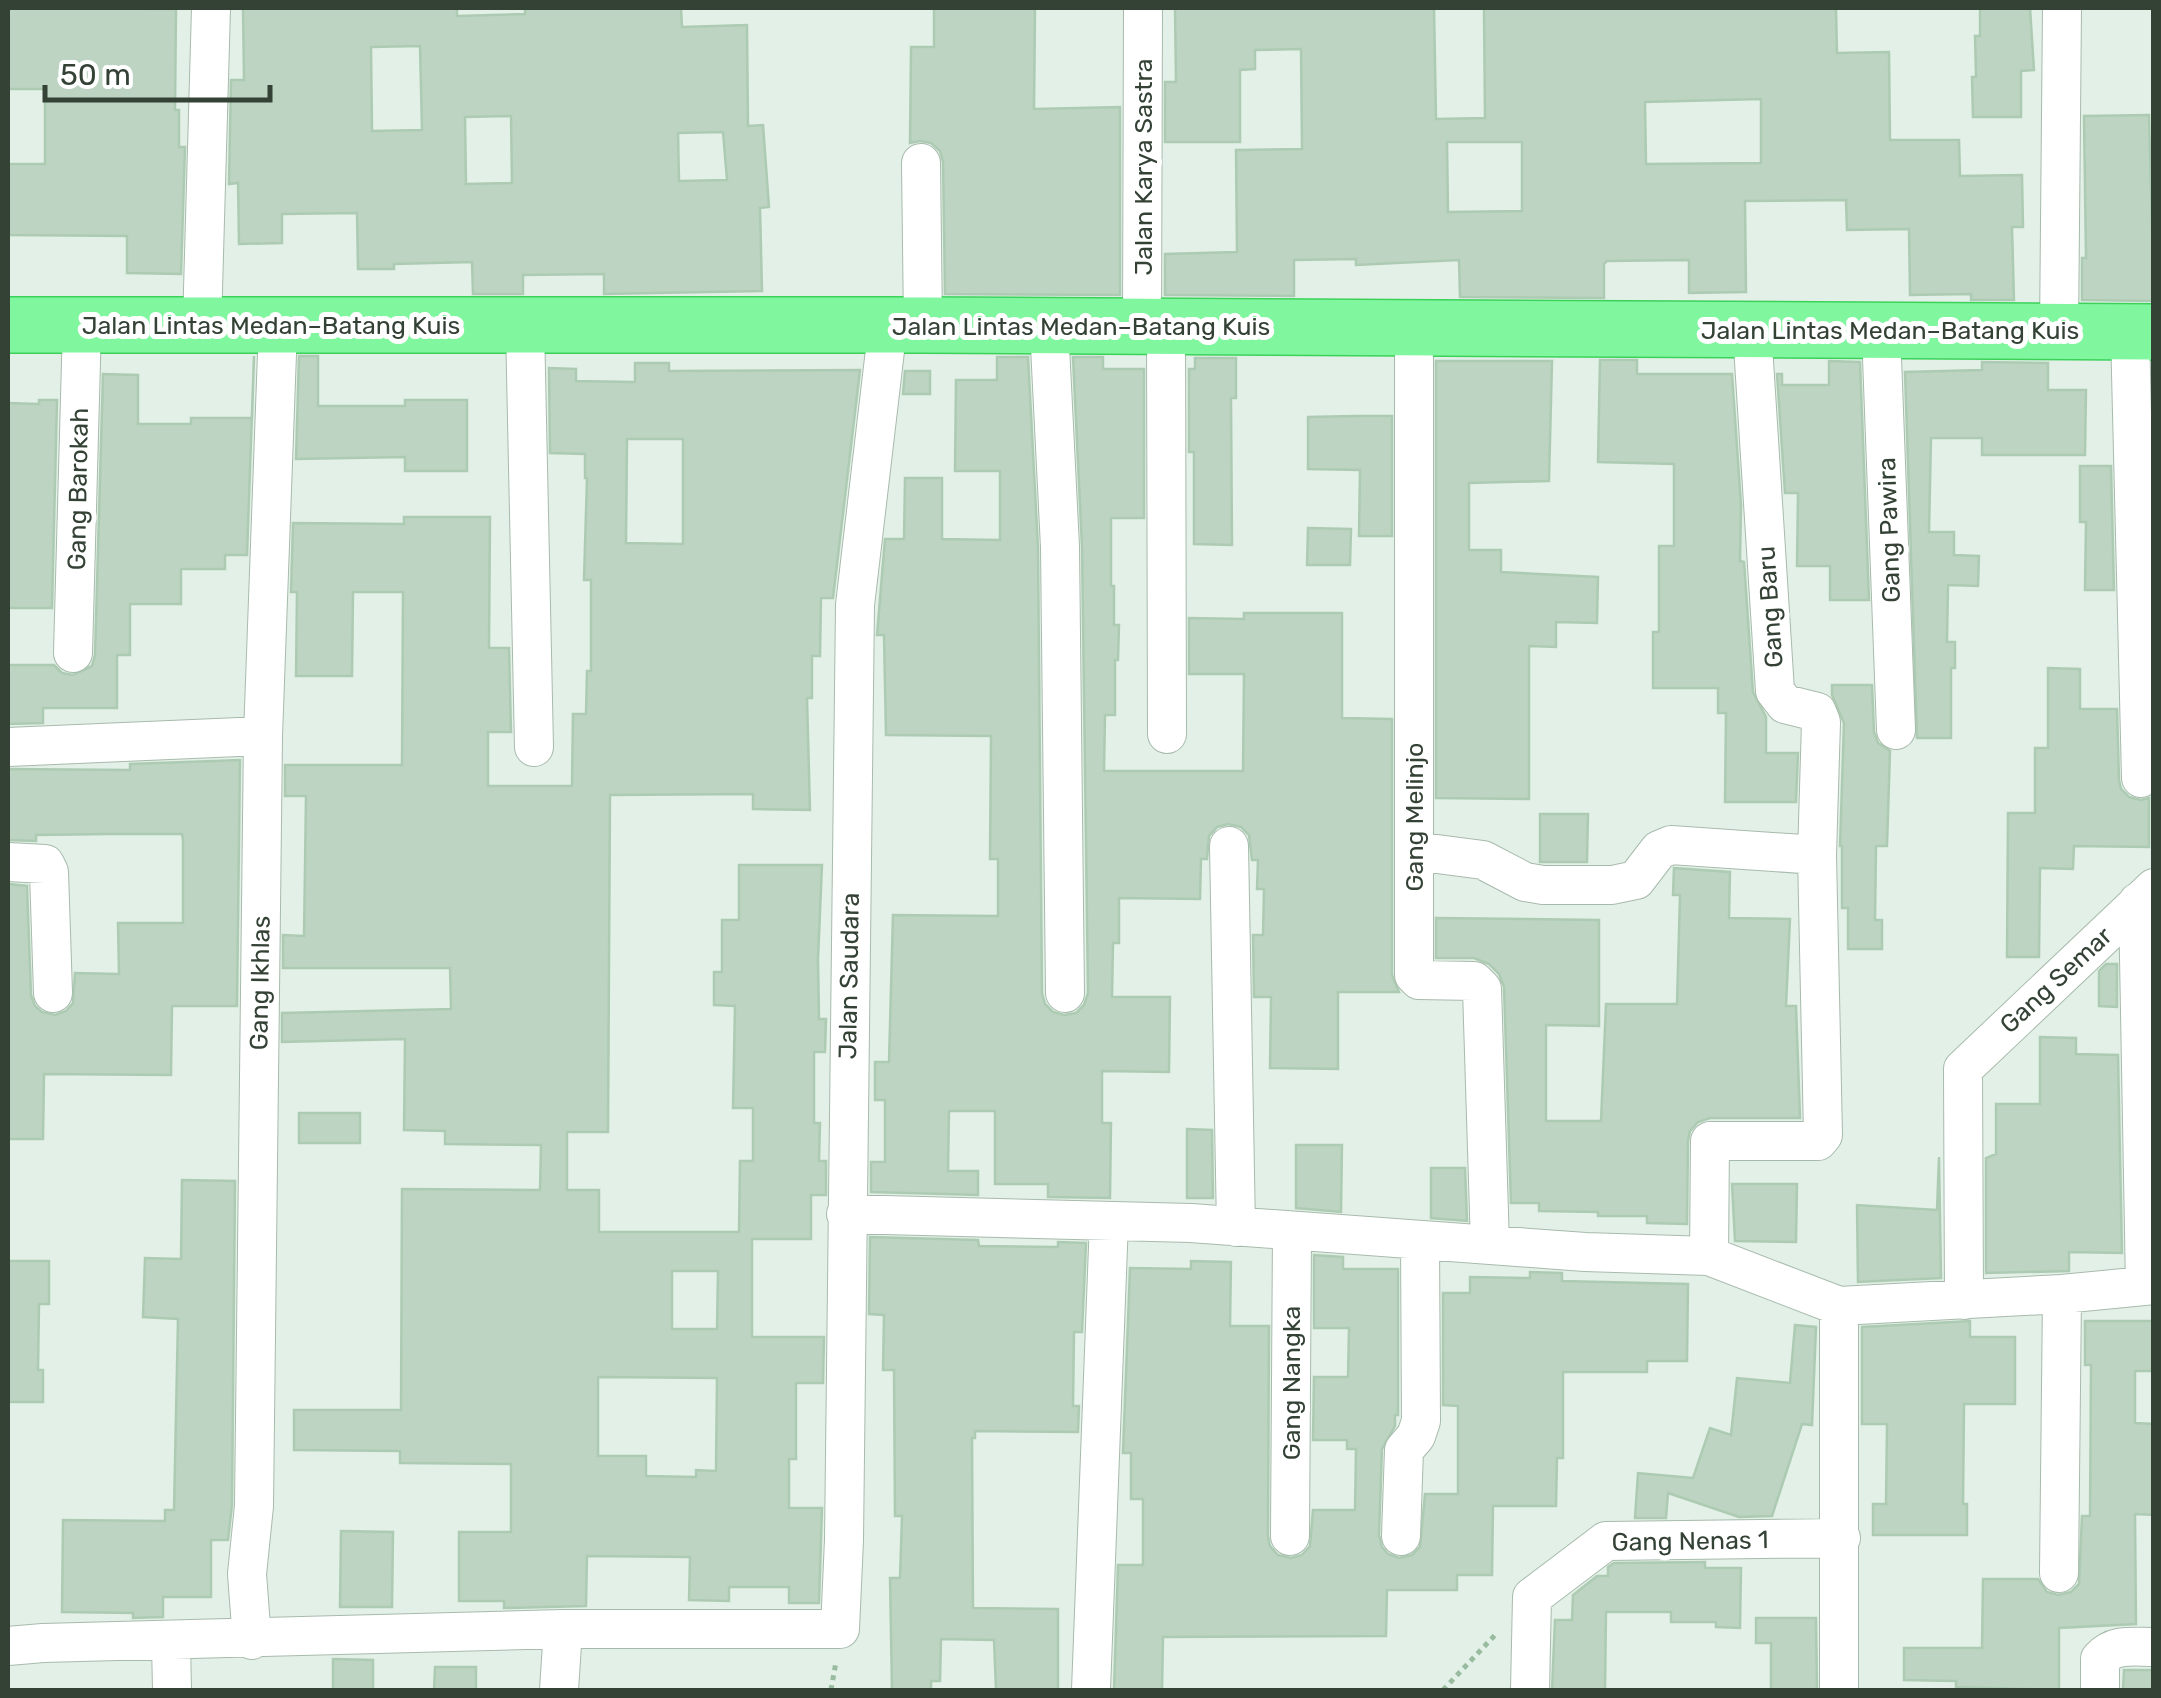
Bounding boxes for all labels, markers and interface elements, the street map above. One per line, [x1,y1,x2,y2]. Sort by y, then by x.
scale bar [45,40,270,102]
text: 50 m [60,57,131,93]
street label: Jalan Karya Sastra [1129,58,1158,276]
street label: Jalan Lintas Medan–Batang Kuis [82,311,460,340]
street label: Jalan Lintas Medan–Batang Kuis [892,312,1270,341]
street label: Jalan Lintas Medan–Batang Kuis [1701,316,2079,345]
street label: Gang Barokah [62,407,94,571]
street label: Gang Pawira [1872,457,1906,603]
street label: Gang Baru [1751,545,1789,669]
street label: Gang Melinjo [1400,743,1429,891]
street label: Jalan Saudara [833,892,865,1060]
street label: Gang Ikhlas [244,915,276,1051]
street label: Gang Semar [1994,921,2118,1039]
street label: Gang Nangka [1277,1306,1306,1460]
street label: Gang Nenas 1 [1611,1525,1769,1557]

